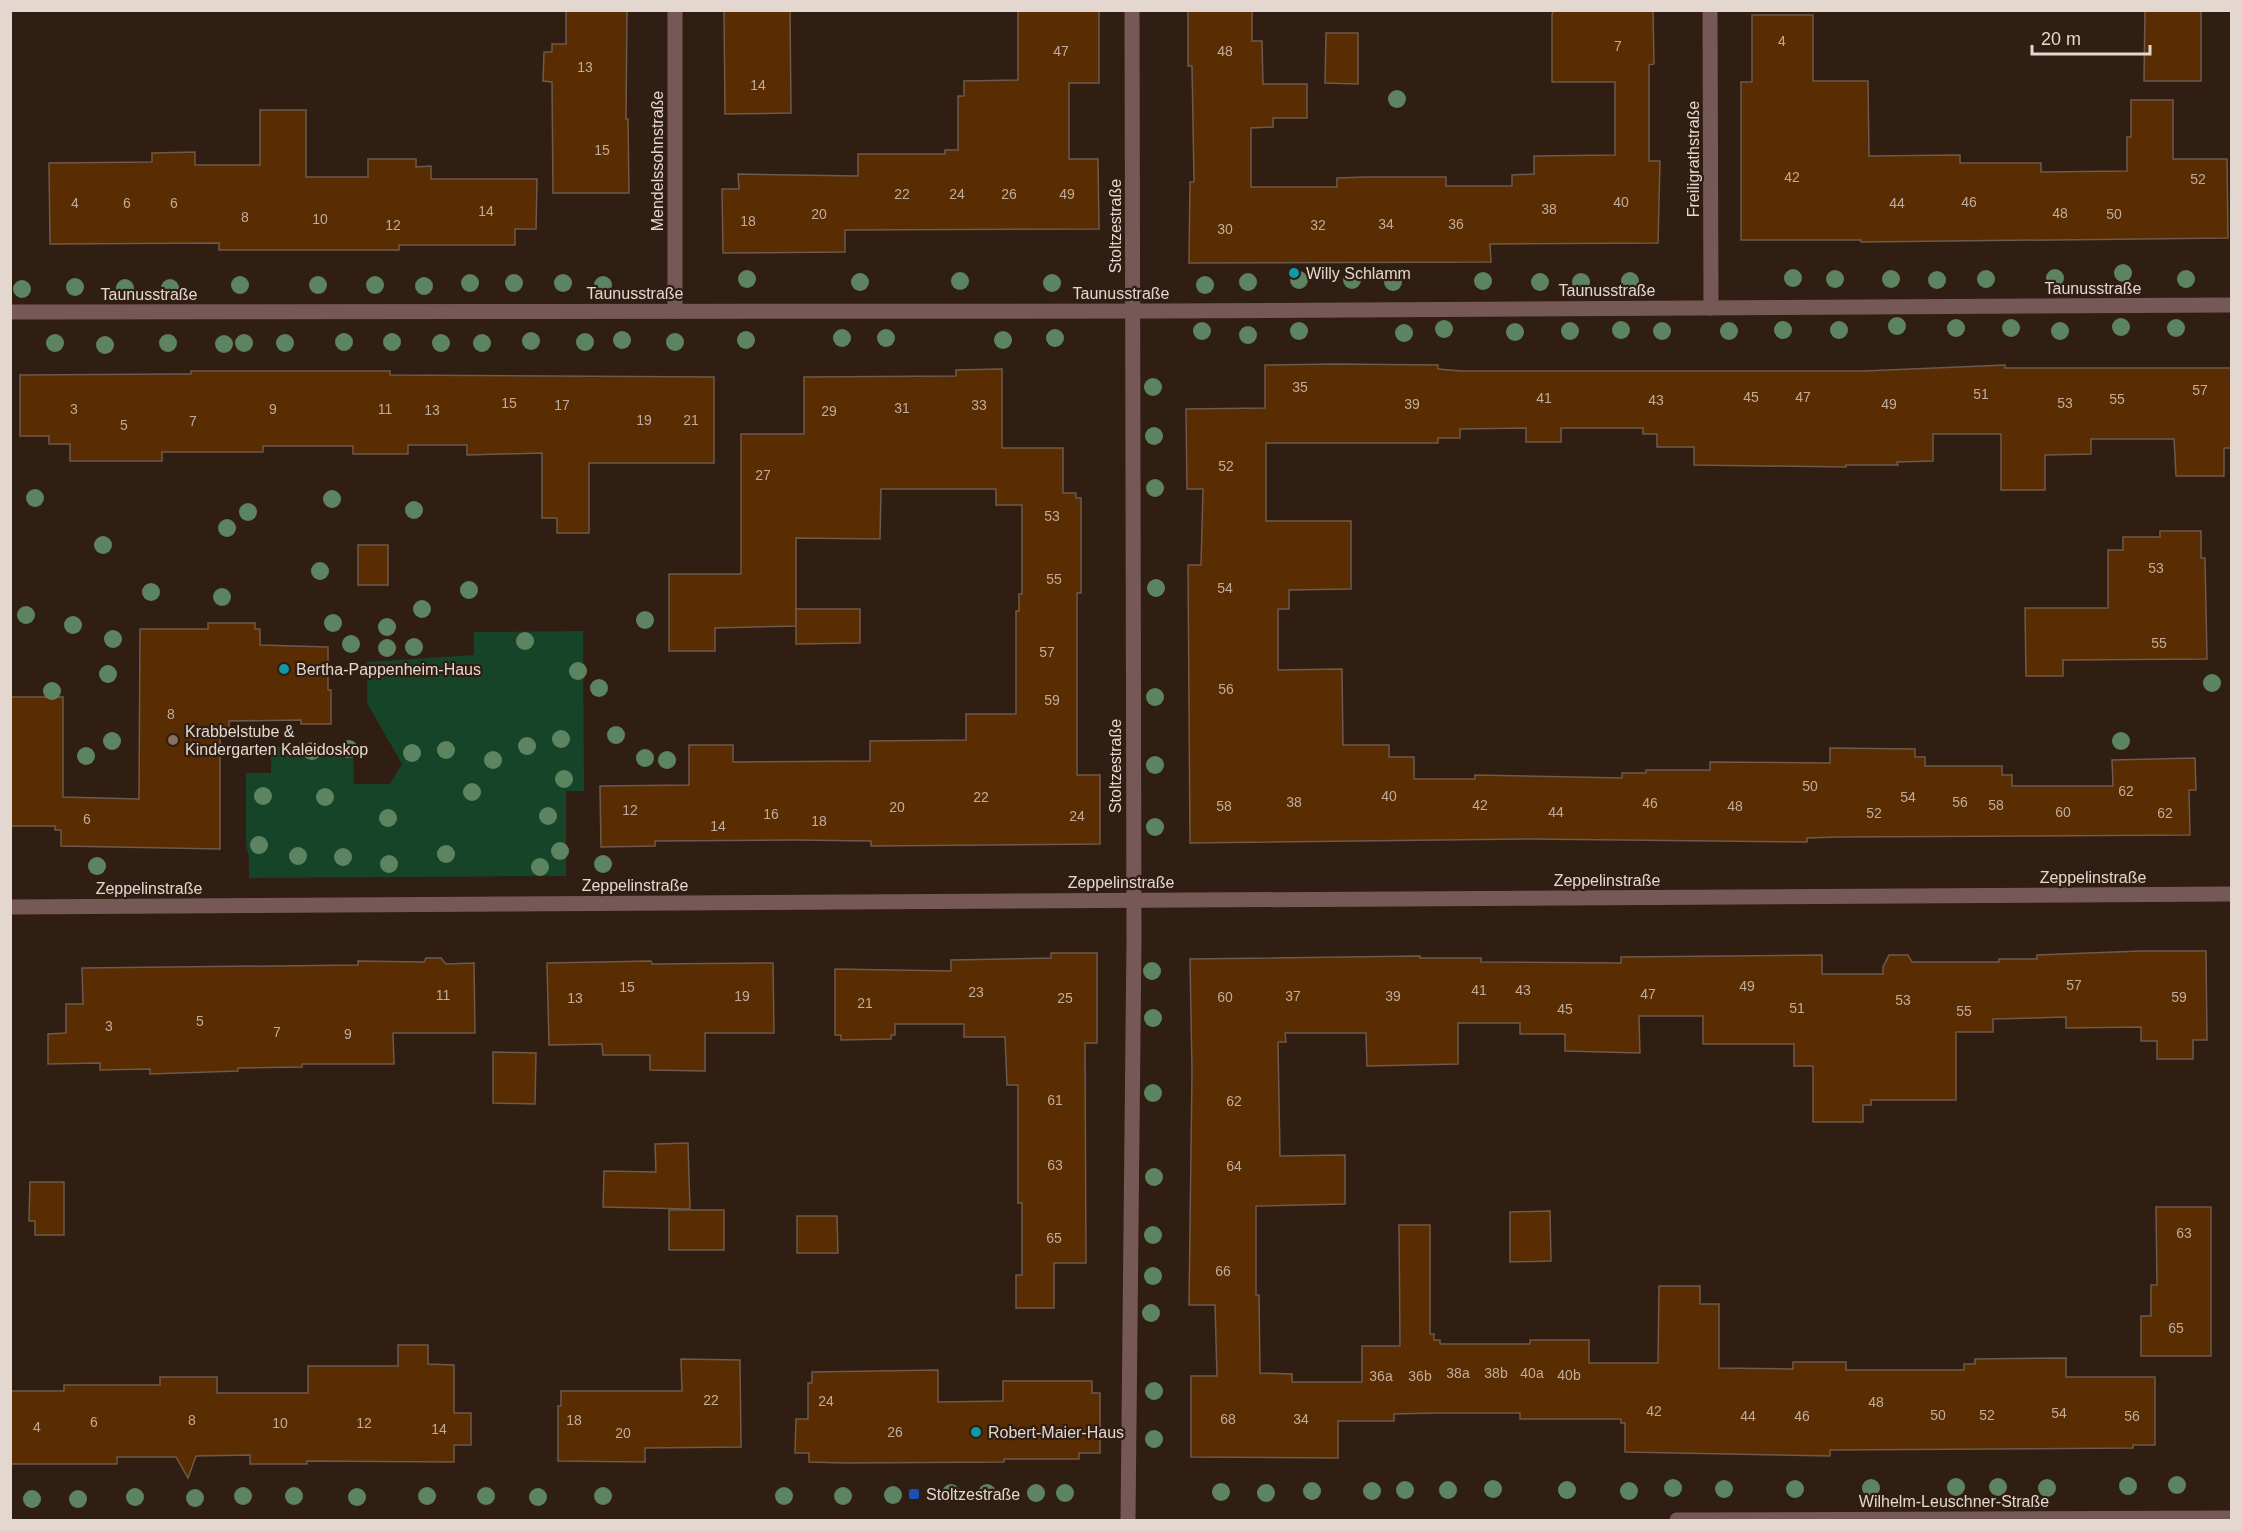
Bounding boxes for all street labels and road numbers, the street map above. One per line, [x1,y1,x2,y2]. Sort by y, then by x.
street label: Mendelssohnstraße [649,91,666,231]
street label: Freiligrathstraße [1685,101,1702,217]
street label: Stoltzestraße [1107,179,1124,273]
street label: Taunusstraße [2045,280,2142,297]
street label: Taunusstraße [1559,282,1656,299]
street label: Taunusstraße [587,285,684,302]
street label: Taunusstraße [1073,285,1170,302]
street label: Taunusstraße [101,286,198,303]
street label: Stoltzestraße [1107,719,1124,813]
street label: Zeppelinstraße [2040,869,2146,886]
street label: Zeppelinstraße [1554,872,1660,889]
street label: Zeppelinstraße [1068,874,1174,891]
street label: Zeppelinstraße [582,877,688,894]
street label: Zeppelinstraße [96,880,202,897]
street label: Wilhelm-Leuschner-Straße [1859,1493,2049,1510]

